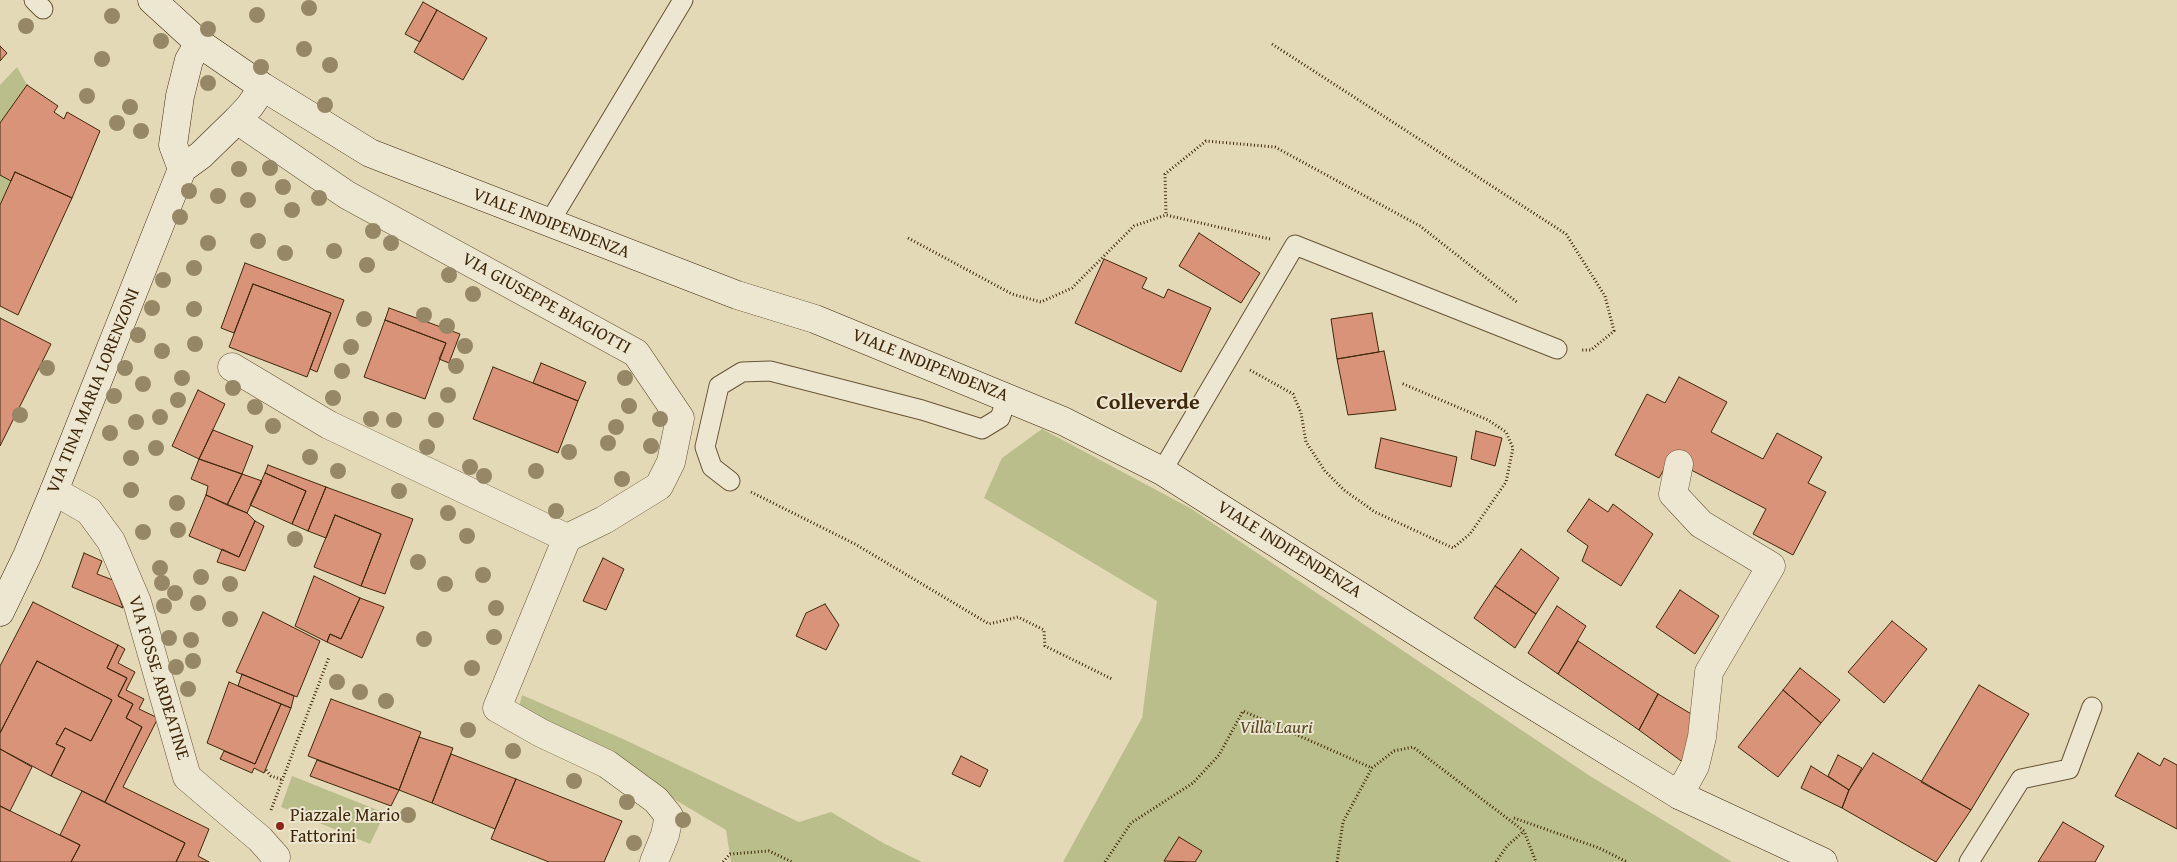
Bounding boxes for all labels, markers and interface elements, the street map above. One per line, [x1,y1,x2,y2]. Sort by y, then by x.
street label: VIALE INDIPENDENZA [469,184,633,264]
street label: VIA GIUSEPPE BIAGIOTTI [458,249,634,359]
street label: VIA TINA MARIA LORENZONI [43,285,145,497]
street label: VIALE INDIPENDENZA [849,325,1011,407]
district label: Colleverde [1096,390,1200,416]
street label: VIALE INDIPENDENZA [1213,497,1365,603]
street label: VIA FOSSE ARDEATINE [123,593,193,763]
park label: Villa Lauri [1239,717,1313,739]
place label: Piazzale Mario Fattorini [290,805,400,848]
marker: Piazzale Mario Fattorini [274,820,286,832]

